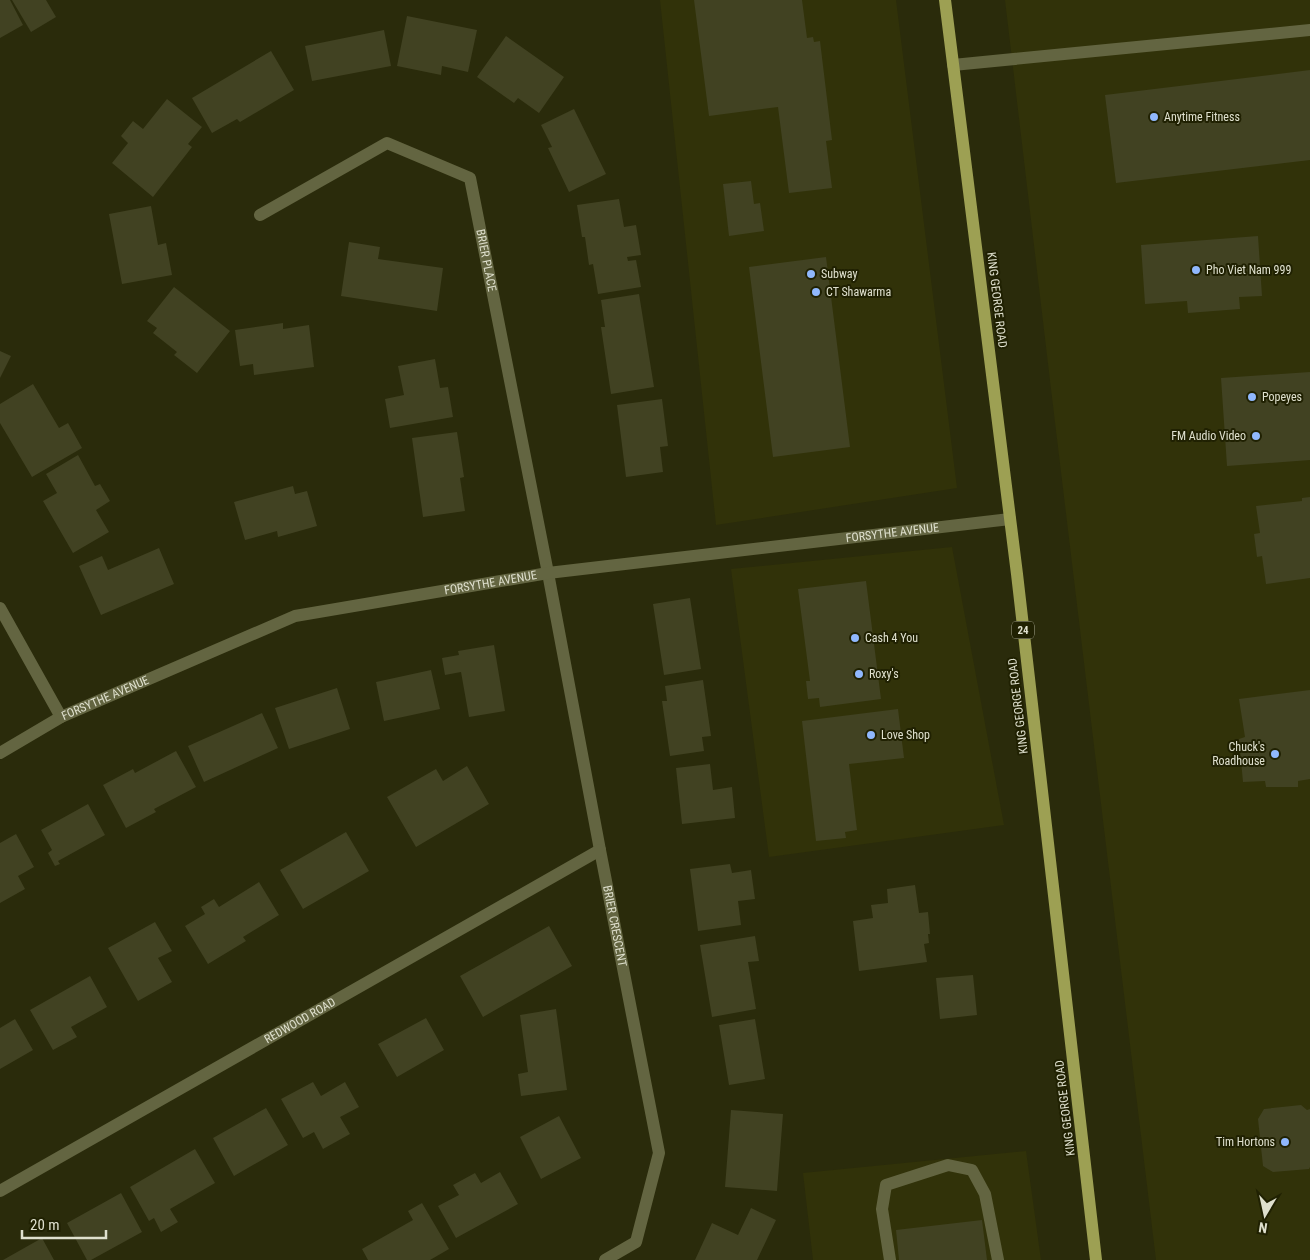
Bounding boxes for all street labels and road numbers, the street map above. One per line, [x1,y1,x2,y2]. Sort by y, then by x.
street label: BRIER PLACE [473,228,499,293]
street label: KING GEORGE ROAD [984,251,1010,349]
street label: FORSYTHE AVENUE [845,520,940,545]
street label: FORSYTHE AVENUE [443,568,538,598]
road number: 24 [1012,622,1034,638]
street label: KING GEORGE ROAD [1005,657,1031,755]
street label: FORSYTHE AVENUE [59,673,151,723]
street label: BRIER CRESCENT [600,884,630,968]
street label: REDWOOD ROAD [262,995,338,1046]
street label: KING GEORGE ROAD [1052,1059,1078,1157]

